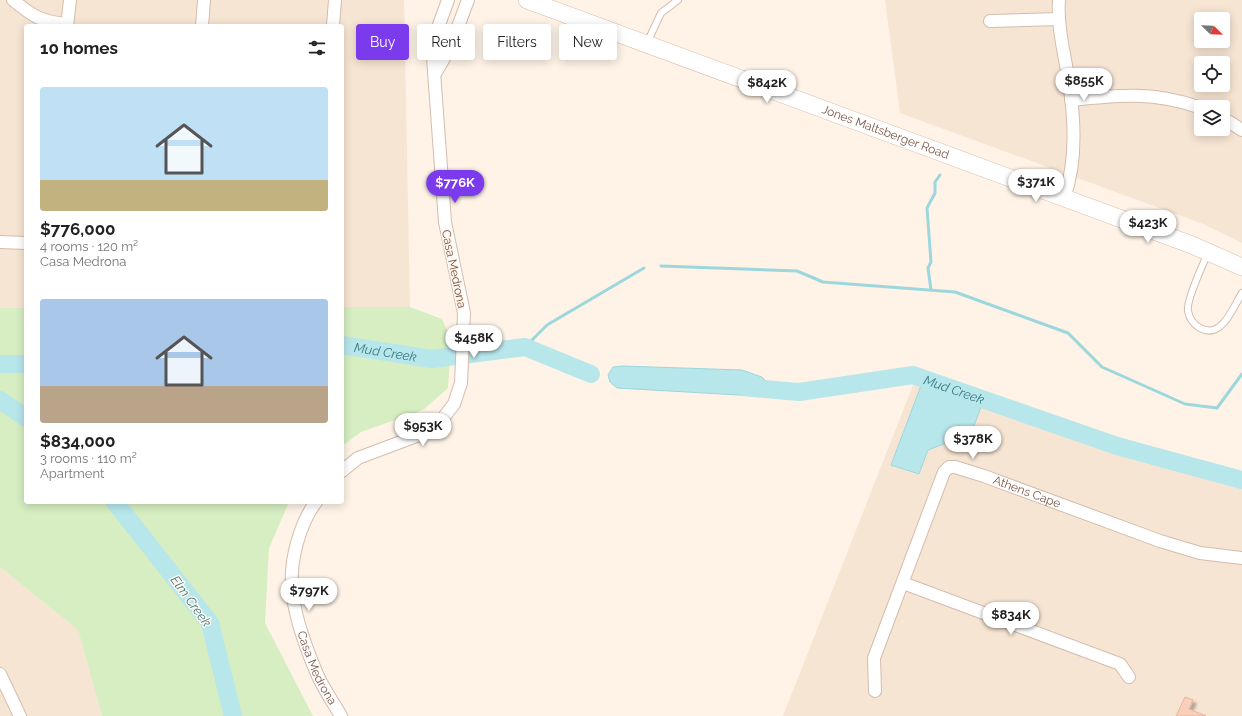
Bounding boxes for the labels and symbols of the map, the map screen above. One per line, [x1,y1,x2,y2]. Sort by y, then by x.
north arrow [1194,12,1230,48]
pin: $855K [1056,68,1112,102]
pin: $842K [739,70,795,104]
street label: Jones Maltsberger Road [820,102,951,162]
pin: $371K [1008,169,1064,203]
pin: $776K [427,170,483,204]
pin: $423K [1120,210,1176,244]
street label: Casa Medrona [439,229,469,309]
pin: $458K [446,325,502,359]
water label: Mud Creek [353,340,418,364]
water label: Mud Creek [922,372,986,407]
pin: $953K [395,413,451,447]
pin: $378K [945,426,1001,460]
street label: Athens Cape [991,473,1063,511]
water label: Elm Creek [167,573,215,629]
pin: $797K [281,578,337,612]
pin: $834K [983,602,1039,636]
street label: Casa Medrona [294,629,340,707]

